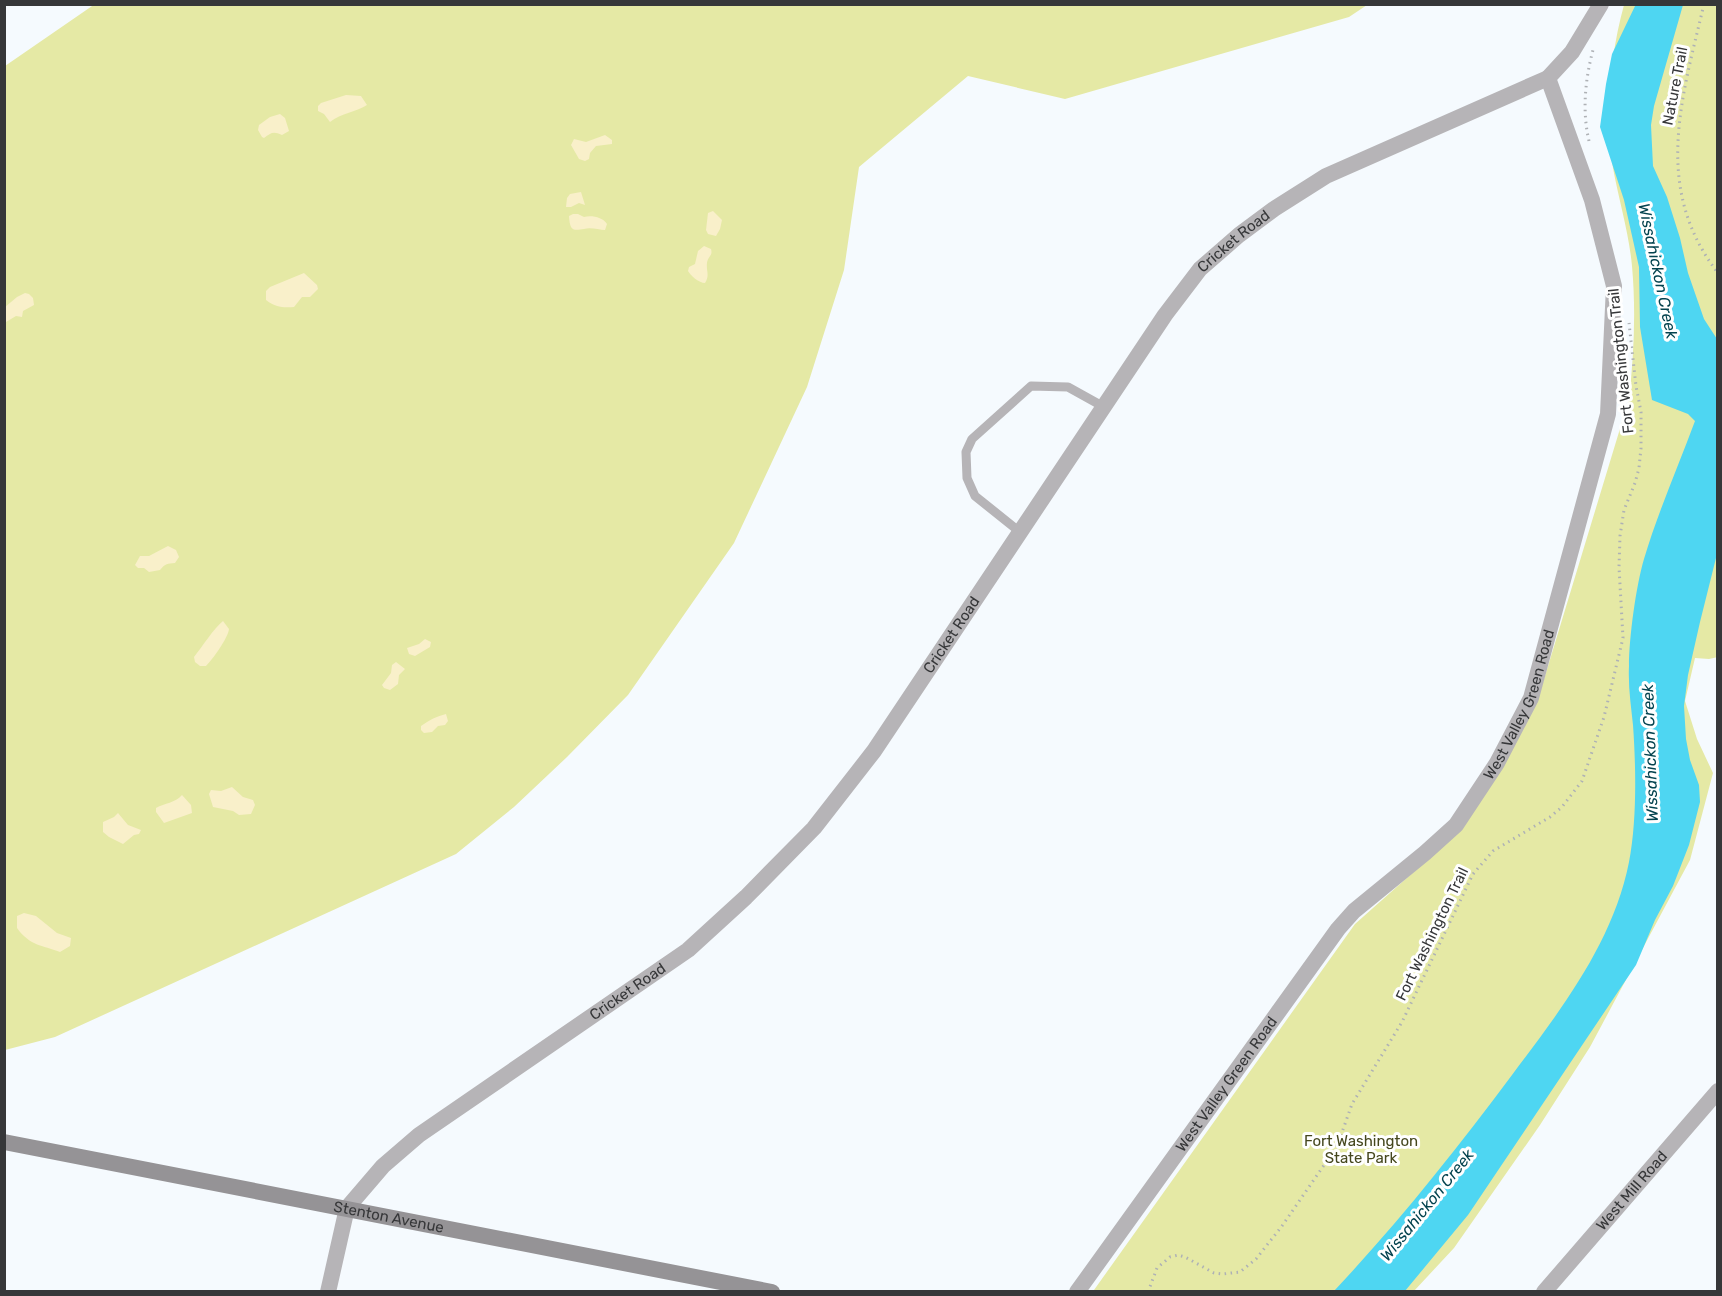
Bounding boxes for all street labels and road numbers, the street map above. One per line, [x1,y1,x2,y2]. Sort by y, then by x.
street label: Nature Trail [1659,45,1691,127]
street label: Cricket Road [1194,206,1273,276]
street label: Fort Washington Trail [1604,287,1638,435]
street label: Cricket Road [919,593,984,677]
street label: West Valley Green Road [1480,627,1558,783]
street label: Fort Washington Trail [1392,864,1472,1004]
street label: Cricket Road [586,959,669,1024]
street label: West Valley Green Road [1172,1013,1281,1155]
street label: West Mill Road [1592,1147,1671,1234]
street label: Stenton Avenue [332,1198,445,1237]

